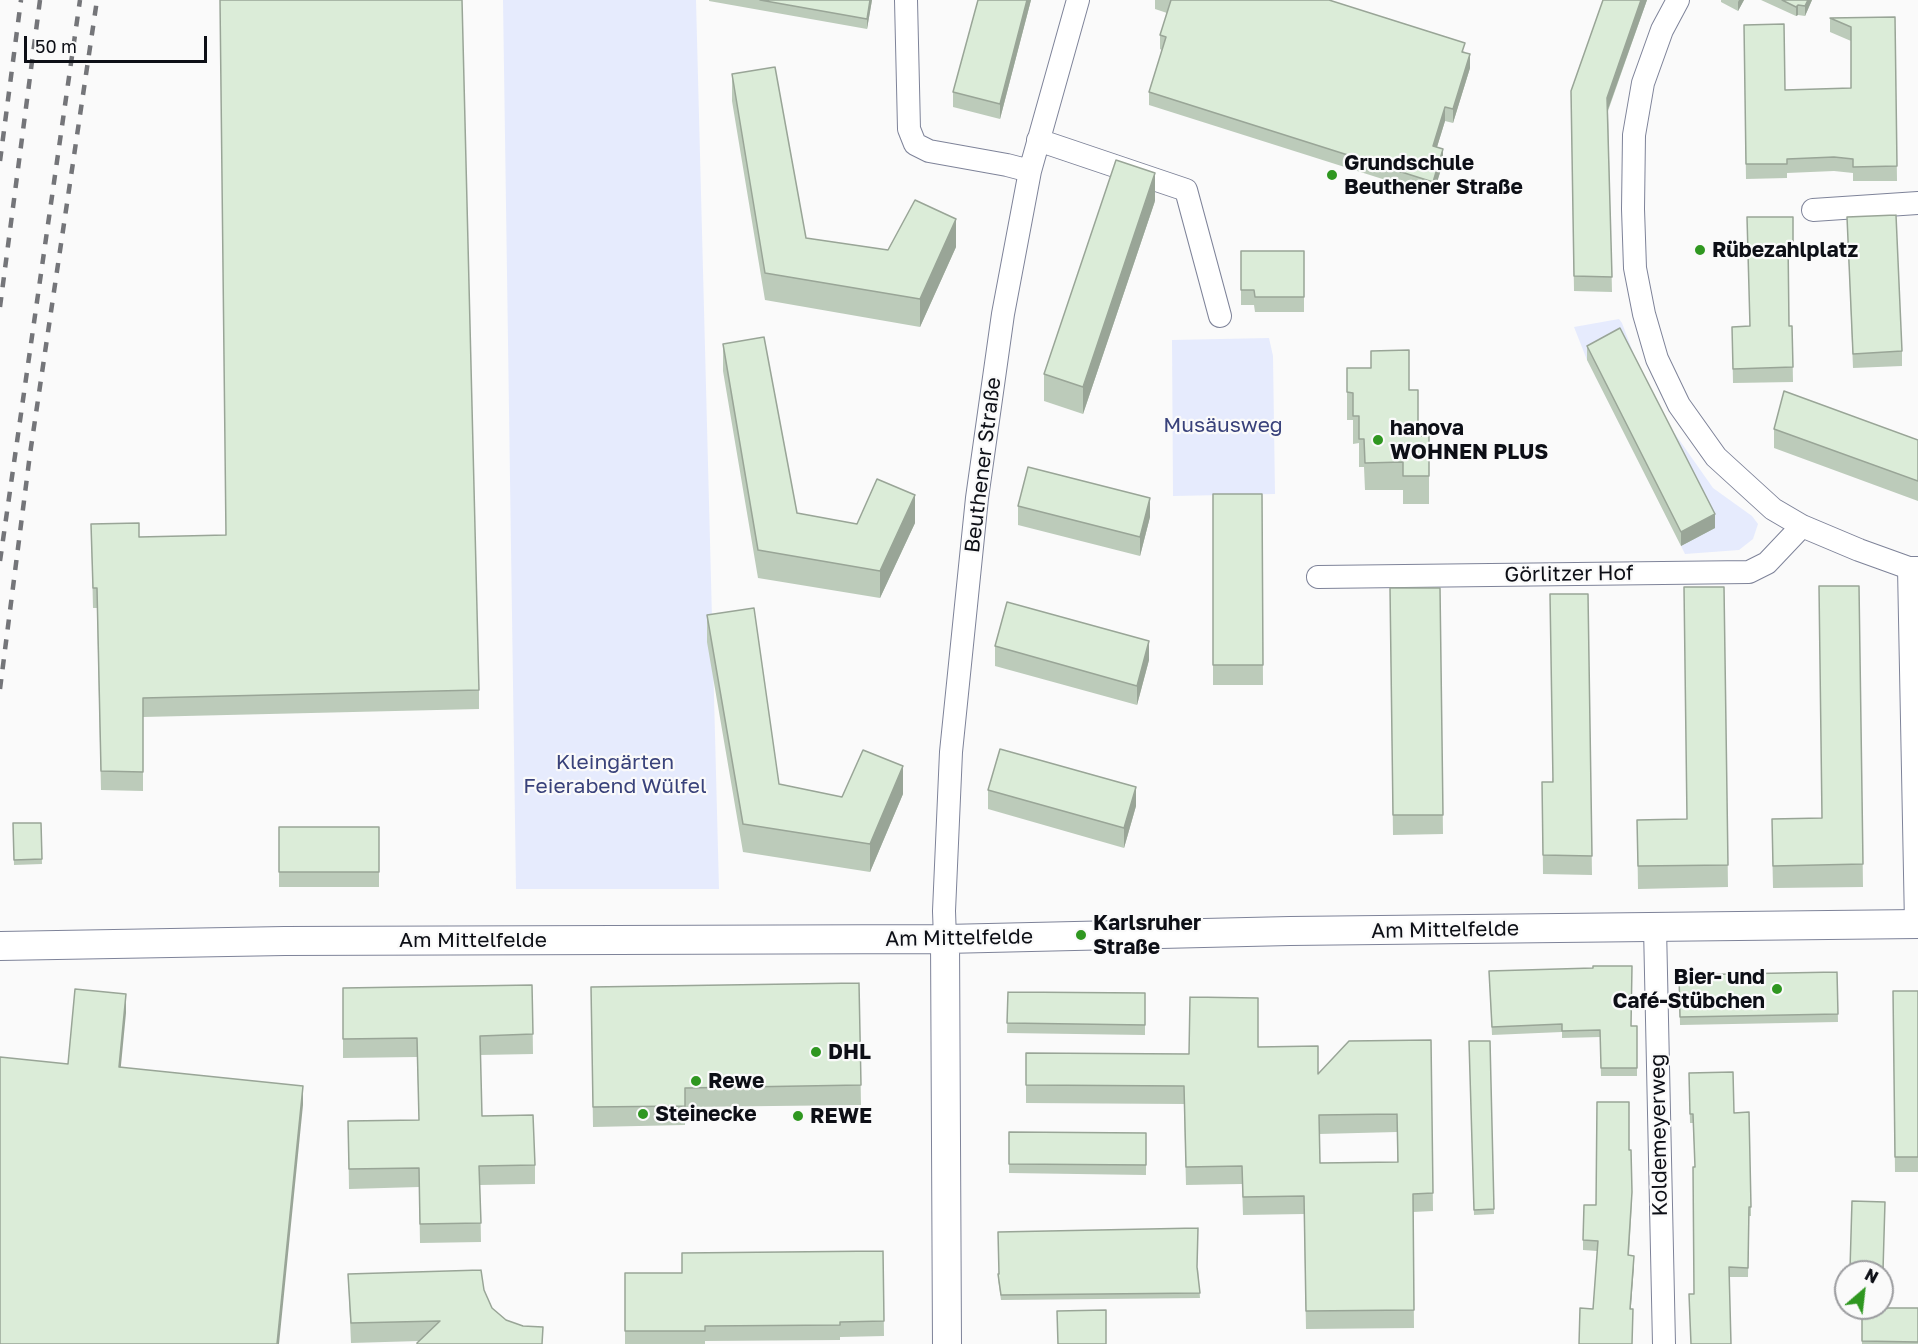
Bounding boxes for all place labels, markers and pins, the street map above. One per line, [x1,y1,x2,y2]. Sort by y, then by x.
place label: Grundschule Beuthener Straße [1344,150,1523,200]
marker: Grundschule Beuthener Straße [1325,168,1339,182]
place label: Rübezahlplatz [1712,237,1858,263]
marker: Rübezahlplatz [1693,243,1707,257]
place label: hanova WOHNEN PLUS [1390,415,1548,465]
marker: hanova WOHNEN PLUS [1371,433,1385,447]
place label: Karlsruher Straße [1093,910,1201,960]
marker: Karlsruher Straße [1074,928,1088,942]
place label: Bier- und Café-Stübchen [1612,964,1765,1014]
marker: Bier- und Café-Stübchen [1770,982,1784,996]
place label: DHL [828,1039,871,1065]
marker: DHL [809,1045,823,1059]
place label: Rewe [708,1068,764,1094]
marker: Rewe [689,1074,703,1088]
place label: Steinecke [655,1101,757,1127]
place label: REWE [810,1103,872,1129]
marker: Steinecke [636,1107,650,1121]
marker: REWE [791,1109,805,1123]

